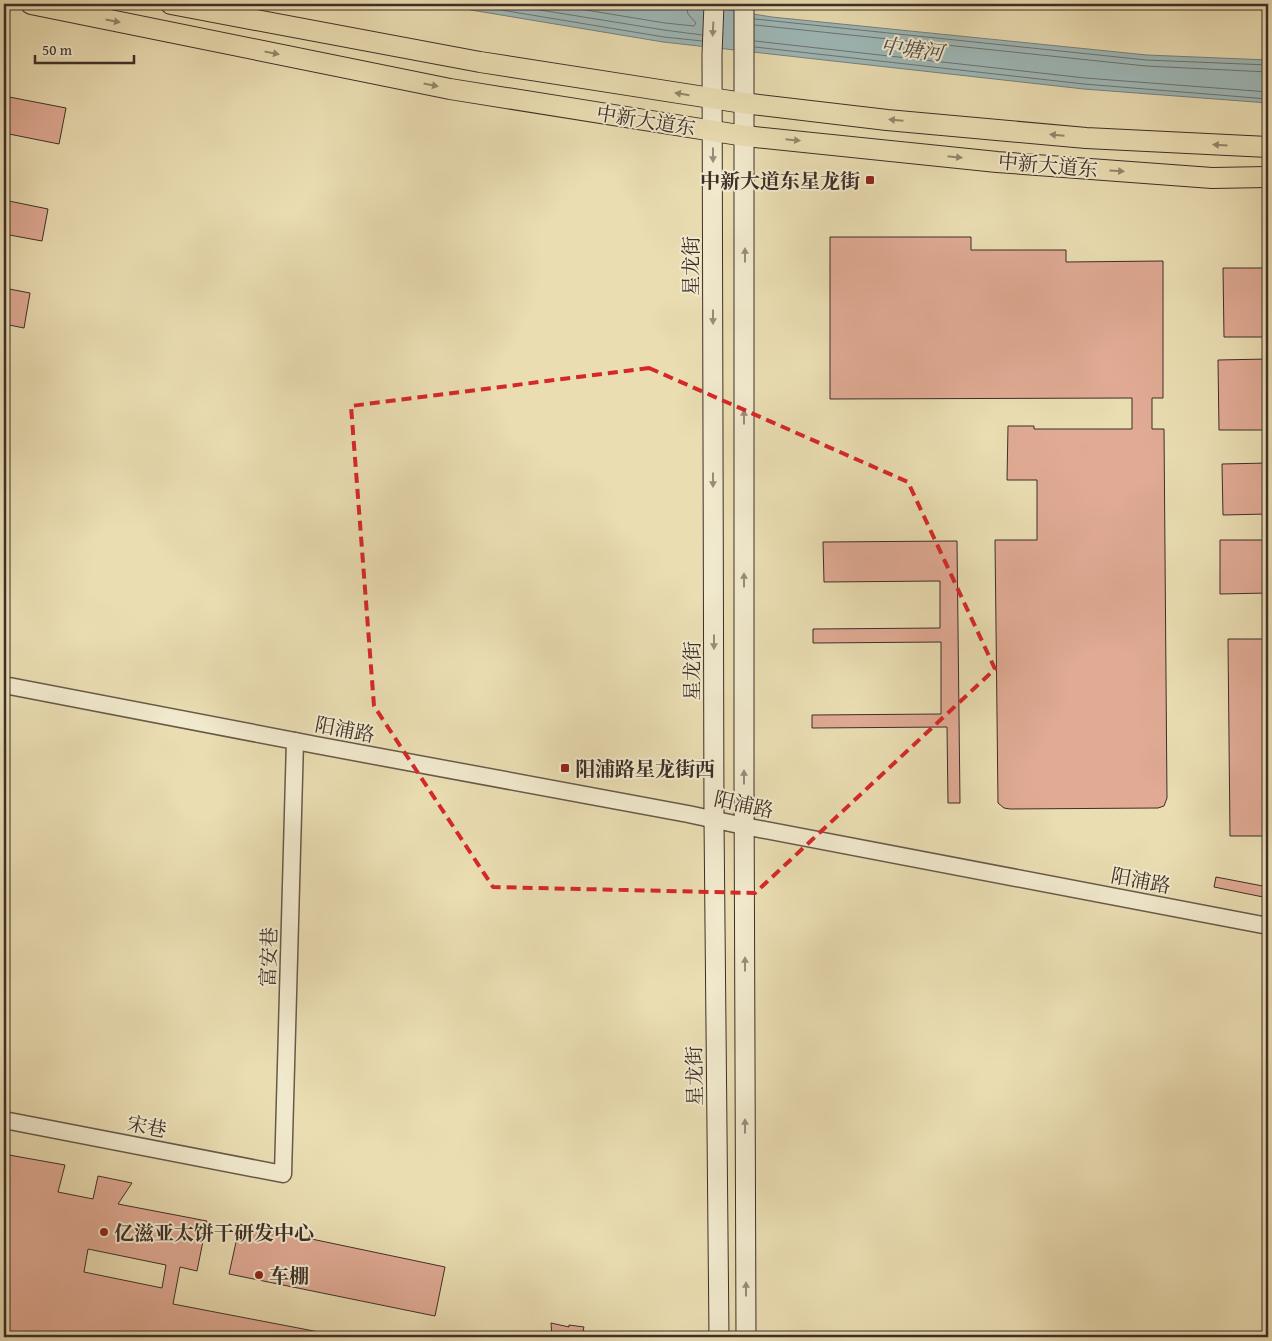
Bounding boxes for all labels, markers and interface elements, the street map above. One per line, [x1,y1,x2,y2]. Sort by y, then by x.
one-way arrow [105,17,121,25]
one-way arrow [708,21,716,37]
water label: 中塘河 [879,30,949,69]
scale bar [35,32,134,64]
text: 50 m [42,39,73,60]
one-way arrow [264,49,280,57]
one-way arrow [424,81,439,89]
one-way arrow [674,90,690,98]
street label: 中新大道东 [594,98,698,142]
one-way arrow [887,116,903,124]
one-way arrow [1049,131,1065,139]
one-way arrow [786,137,802,145]
one-way arrow [1211,140,1227,148]
street label: 中新大道东 [997,146,1099,184]
one-way arrow [709,147,717,163]
one-way arrow [947,153,963,161]
place label: 中新大道东星龙街 [700,166,860,195]
one-way arrow [1109,167,1125,175]
marker: 中新大道东星龙街 [864,174,876,186]
street label: 星龙街 [676,236,705,296]
one-way arrow [741,247,749,263]
one-way arrow [709,310,717,326]
one-way arrow [740,409,748,425]
one-way arrow [709,472,717,488]
one-way arrow [740,572,748,588]
one-way arrow [710,635,718,651]
street label: 星龙街 [677,641,706,701]
street label: 阳浦路 [313,709,377,749]
place label: 阳浦路星龙街西 [575,754,715,783]
marker: 阳浦路星龙街西 [559,762,571,774]
one-way arrow [740,769,748,785]
street label: 阳浦路 [712,784,776,824]
street label: 阳浦路 [1109,860,1173,900]
street label: 富安巷 [252,927,284,987]
one-way arrow [741,955,749,971]
street label: 星龙街 [679,1046,709,1106]
street label: 宋巷 [125,1108,169,1144]
one-way arrow [741,1118,749,1134]
place label: 亿滋亚太饼干研发中心 [114,1218,314,1247]
marker: 亿滋亚太饼干研发中心 [98,1226,110,1238]
place label: 车棚 [269,1261,309,1290]
marker: 车棚 [253,1269,265,1281]
one-way arrow [742,1280,750,1296]

